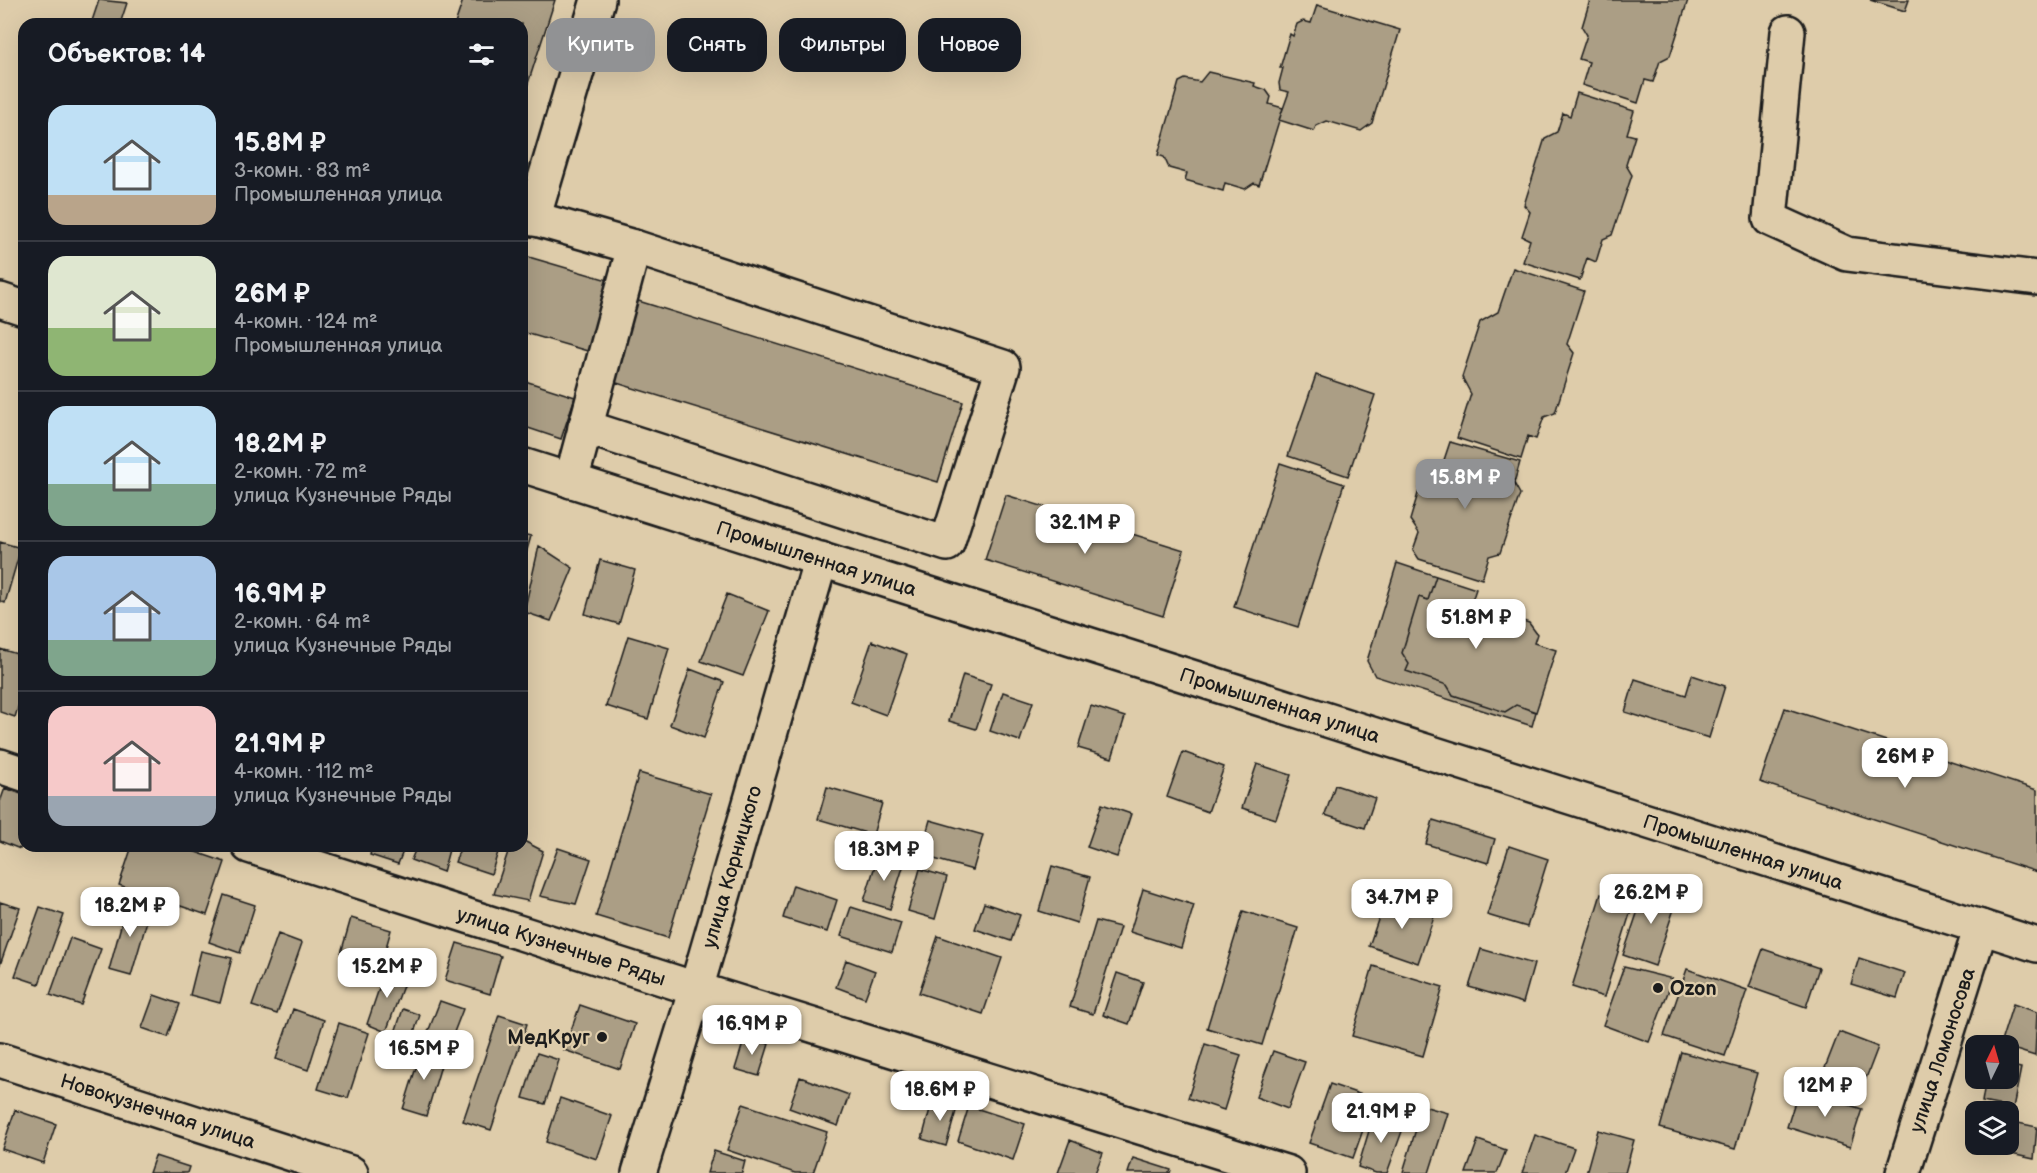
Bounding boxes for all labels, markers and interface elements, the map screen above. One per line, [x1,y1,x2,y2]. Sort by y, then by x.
chip: Купить [546,18,655,72]
chip: Снять [667,18,767,72]
chip: Фильтры [779,18,906,72]
chip: Новое [918,18,1021,72]
icon: filters [465,38,498,71]
text: Объектов: 14 [48,39,205,70]
text: 15.8M ₽ [234,128,326,159]
icon: home [96,129,168,201]
text: 3-комн. · 83 m² [234,159,370,183]
text: Промышленная улица [234,183,442,207]
text: 26M ₽ [234,279,310,310]
icon: home [96,280,168,352]
text: 4-комн. · 124 m² [234,310,378,334]
text: Промышленная улица [234,334,442,358]
text: 18.2M ₽ [234,429,326,460]
icon: home [96,430,168,502]
pin: 15.8M ₽ [1410,459,1520,510]
text: 2-комн. · 72 m² [234,460,367,484]
text: 15.8M ₽ [1430,466,1500,490]
text: улица Кузнечные Ряды [234,484,452,508]
pin: 32.1M ₽ [1030,504,1140,555]
text: 32.1M ₽ [1050,511,1120,535]
street label: Промышленная улица [713,516,920,602]
text: 16.9M ₽ [234,579,326,610]
icon: home [96,580,168,652]
pin: 51.8M ₽ [1421,599,1531,650]
text: 51.8M ₽ [1441,606,1511,630]
text: 2-комн. · 64 m² [234,610,370,634]
text: улица Кузнечные Ряды [234,634,452,658]
street label: Промышленная улица [1177,663,1383,749]
text: 21.9M ₽ [234,729,326,760]
icon: home [96,730,168,802]
pin: 26M ₽ [1863,738,1947,789]
text: 26M ₽ [1876,745,1934,769]
text: 4-комн. · 112 m² [234,760,374,784]
street label: улица Корницкого [698,783,768,951]
text: улица Кузнечные Ряды [234,784,452,808]
street label: Промышленная улица [1640,810,1846,896]
pin: 18.3M ₽ [829,831,939,882]
text: 18.3M ₽ [849,838,919,862]
pin: 26.2M ₽ [1596,874,1706,925]
pin: 34.7M ₽ [1347,879,1457,930]
text: 26.2M ₽ [1614,881,1688,905]
text: 34.7M ₽ [1365,886,1439,910]
pin: 18.2M ₽ [75,887,185,938]
text: 18.2M ₽ [94,894,166,918]
street label: улица Кузнечные Ряды [454,902,669,992]
pin: 15.2M ₽ [332,948,442,999]
text: 15.2M ₽ [352,955,422,979]
street label: улица Ломоносова [1905,965,1981,1136]
place label: Ozon [1670,977,1717,1001]
marker: Ozon [1651,981,1665,995]
pin: 16.9M ₽ [697,1005,807,1056]
text: 16.9M ₽ [717,1012,787,1036]
place label: МедКруг [507,1026,590,1050]
pin: 16.5M ₽ [369,1030,479,1081]
marker: МедКруг [595,1030,609,1044]
north arrow [1965,1035,2019,1089]
map controls [1965,1035,2019,1155]
text: 16.5M ₽ [389,1037,459,1061]
pin: 12M ₽ [1783,1067,1867,1118]
street label: Новокузнечная улица [57,1069,258,1154]
pin: 18.6M ₽ [885,1071,995,1122]
text: 12M ₽ [1798,1074,1852,1098]
text: 18.6M ₽ [904,1078,976,1102]
pin: 21.9M ₽ [1326,1093,1436,1144]
text: 21.9M ₽ [1346,1100,1416,1124]
button: layers [1965,1101,2019,1155]

